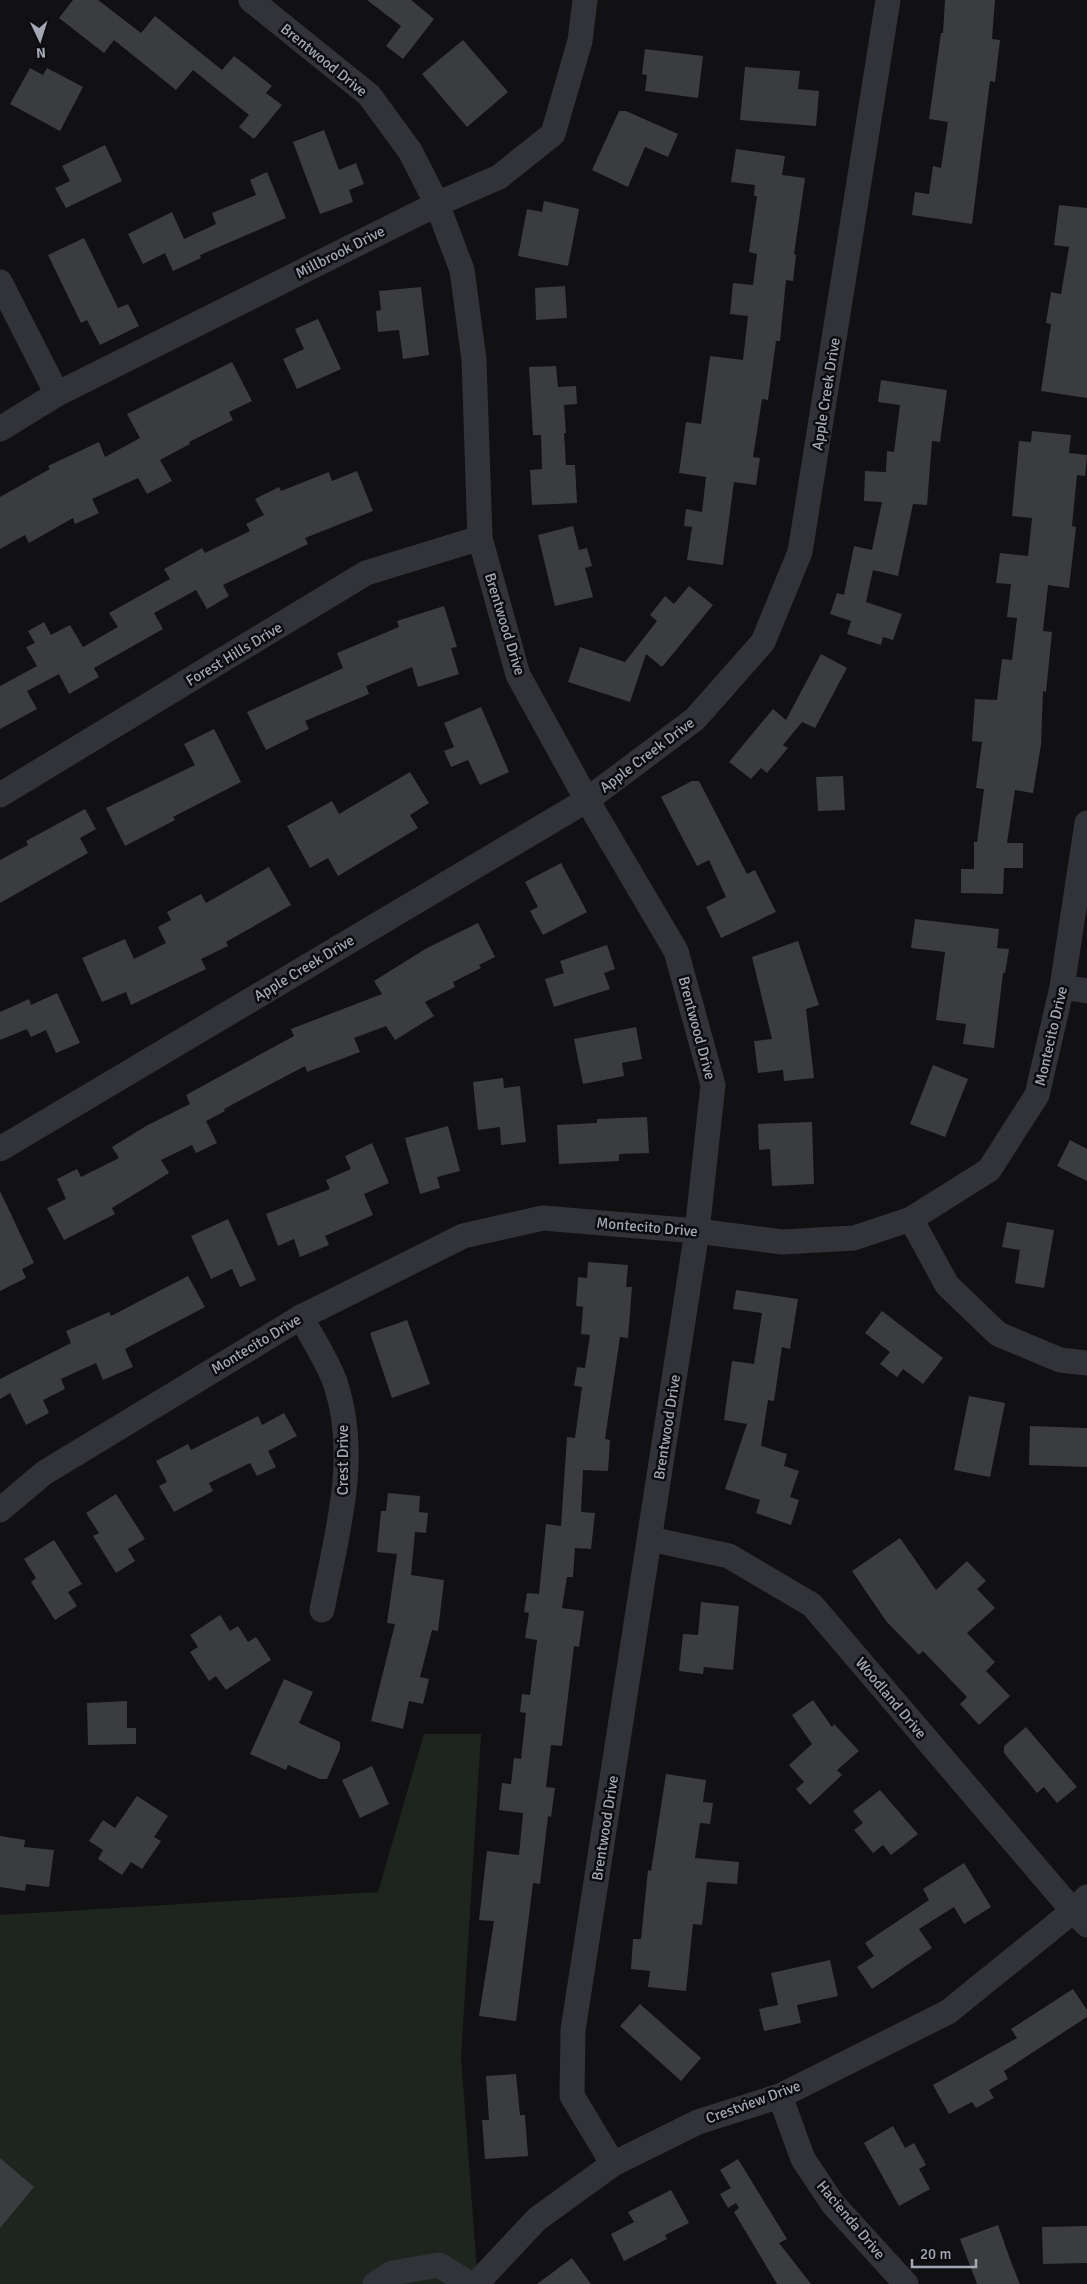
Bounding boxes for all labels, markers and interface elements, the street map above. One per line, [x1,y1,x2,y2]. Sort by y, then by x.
north arrow [15,15,65,65]
street label: Brentwood Drive [277,20,371,100]
text: N [35,44,46,61]
street label: Millbrook Drive [292,222,388,282]
street label: Apple Creek Drive [808,336,844,452]
street label: Brentwood Drive [481,571,529,677]
street label: Forest Hills Drive [183,618,285,690]
street label: Apple Creek Drive [596,714,698,796]
street label: Apple Creek Drive [251,931,357,1005]
street label: Brentwood Drive [675,974,719,1082]
street label: Montecito Drive [1031,984,1071,1088]
street label: Montecito Drive [596,1214,698,1240]
street label: Montecito Drive [208,1310,304,1378]
street label: Brentwood Drive [650,1373,684,1481]
street label: Crest Drive [334,1425,352,1495]
street label: Woodland Drive [852,1654,930,1742]
street label: Brentwood Drive [588,1774,622,1882]
street label: Crestview Drive [703,2077,803,2127]
street label: Hacienda Drive [813,2177,889,2263]
scale bar [912,2236,976,2268]
text: 20 m [920,2245,951,2263]

